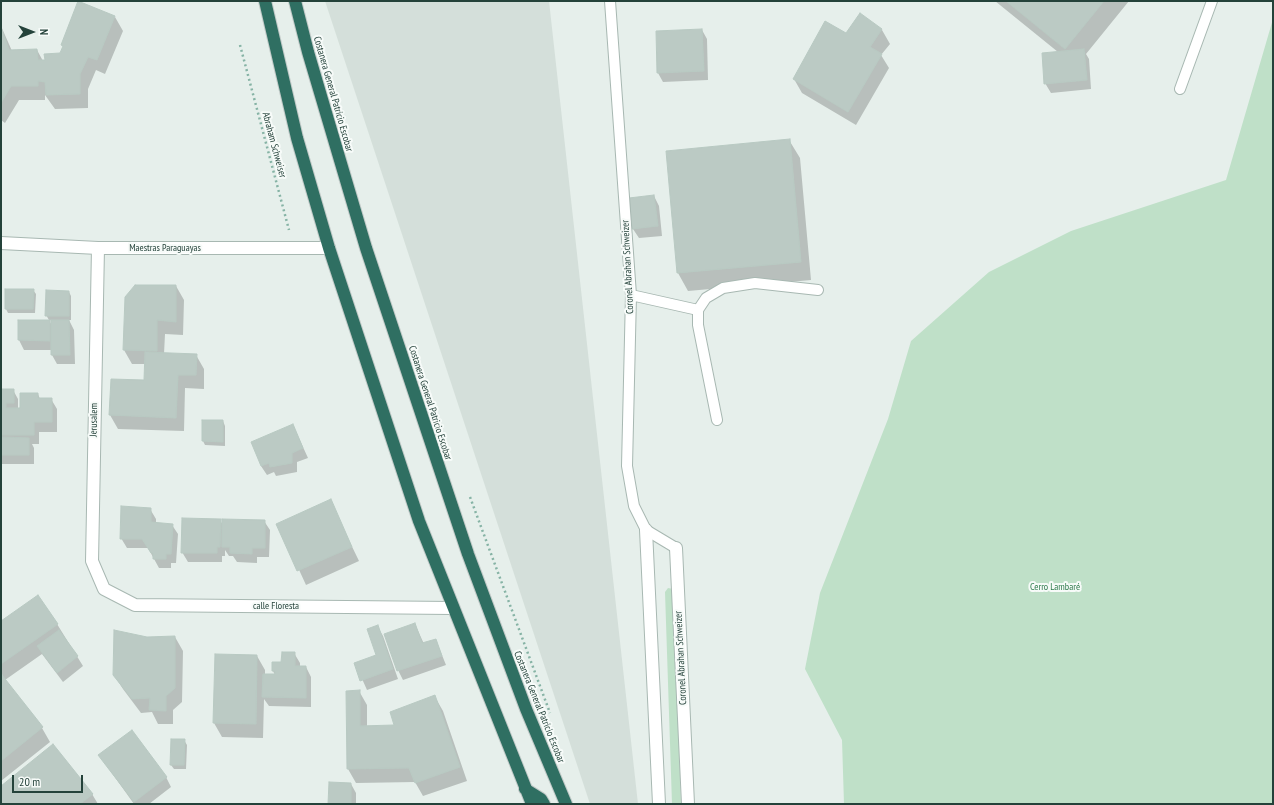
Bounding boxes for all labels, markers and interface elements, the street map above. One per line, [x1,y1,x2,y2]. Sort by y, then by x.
north arrow [12,12,52,52]
text: N [37,29,51,35]
street label: Costanera General Patricio Escobar [311,35,355,153]
street label: Abraham Schweiser [259,111,289,179]
street label: Coronel Abrahan Schweizer [620,220,636,314]
street label: Maestras Paraguayas [129,242,201,254]
street label: Costanera General Patricio Escobar [406,344,454,462]
street label: Jerusalem [88,403,100,437]
park label: Cerro Lambaré [1030,581,1080,593]
street label: calle Floresta [253,600,299,612]
street label: Coronel Abrahan Schweizer [673,611,689,705]
street label: Costanera General Patricio Escobar [511,649,567,765]
scale bar [14,767,85,793]
text: 20 m [19,774,40,789]

